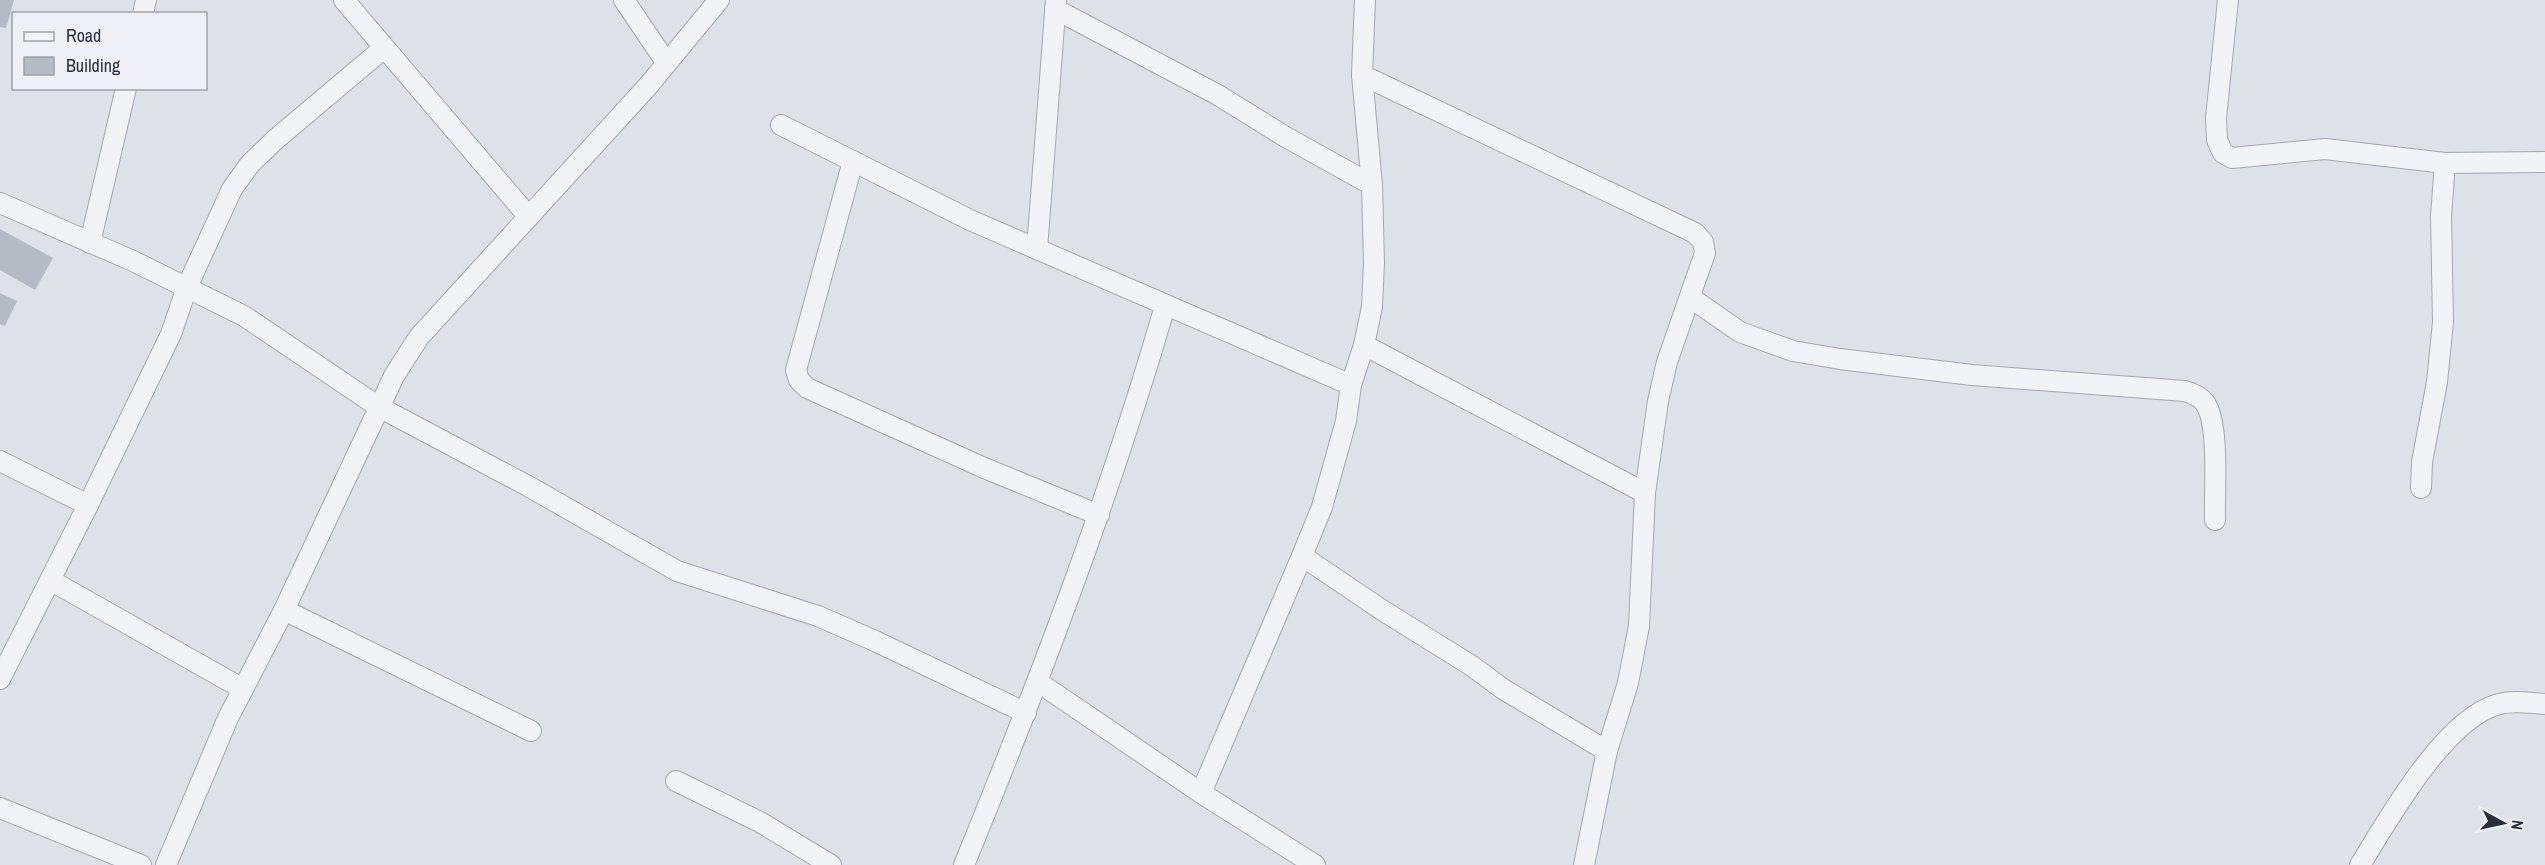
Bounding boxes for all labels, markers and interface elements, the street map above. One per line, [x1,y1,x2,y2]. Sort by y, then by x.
legend [12,12,207,90]
text: Road [66,23,101,48]
text: Building [66,53,121,78]
north arrow [2473,793,2533,853]
text: N [2506,819,2529,831]

